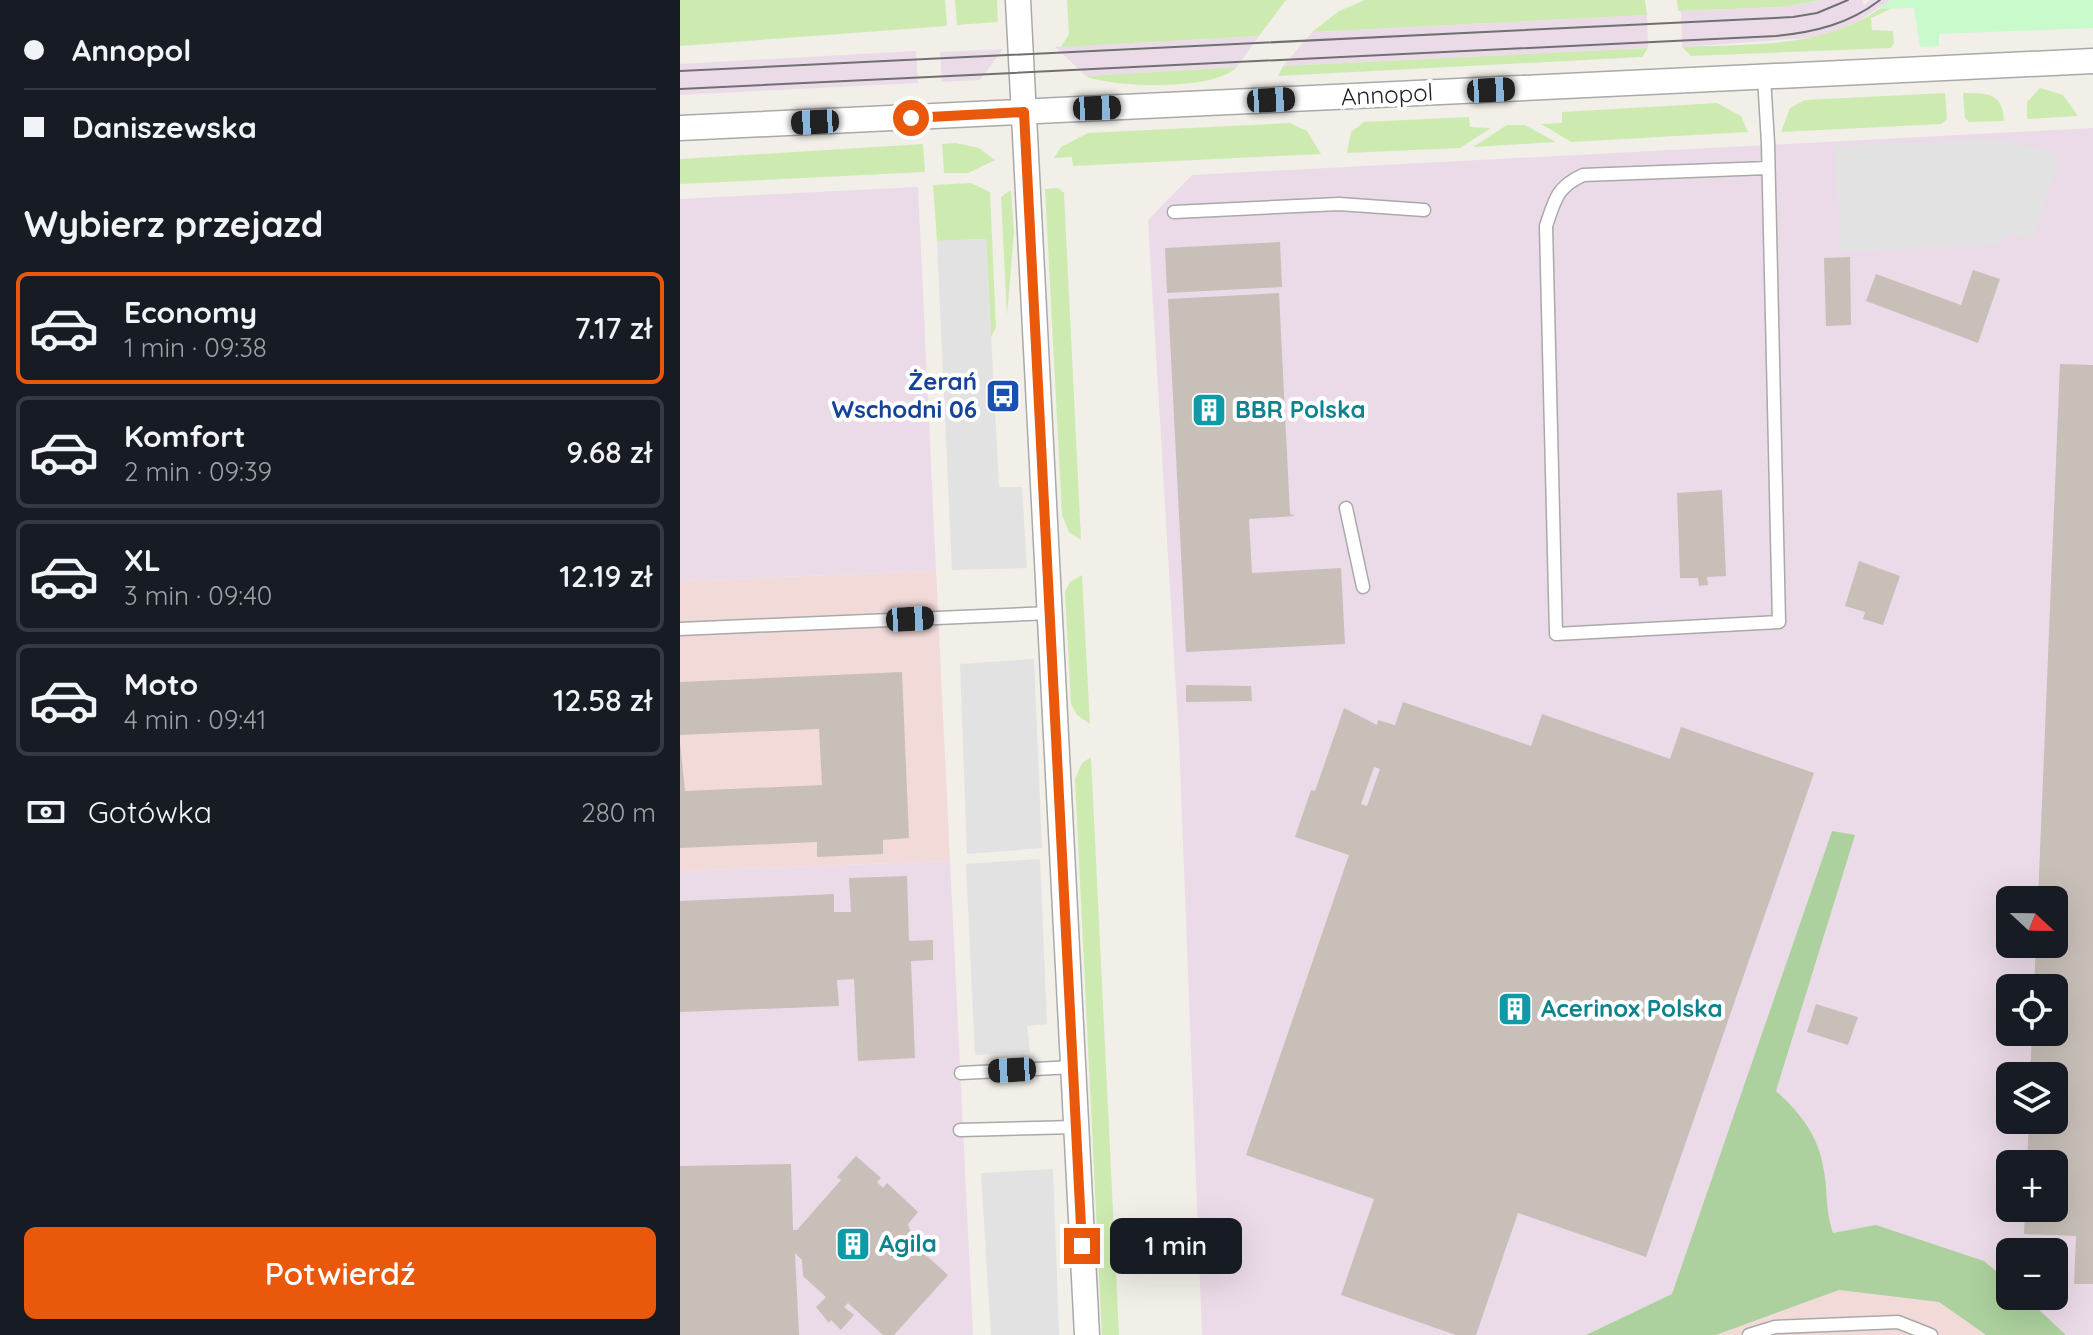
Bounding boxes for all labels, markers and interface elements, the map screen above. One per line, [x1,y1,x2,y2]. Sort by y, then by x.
text: Annopol [72,31,191,69]
street label: Annopol [1340,77,1434,111]
car [1466,77,1516,103]
car [1246,87,1296,113]
car [1073,95,1121,121]
route start [893,100,929,136]
text: Daniszewska [72,108,257,146]
car [790,109,840,135]
text: Wybierz przejazd [24,201,323,246]
icon: car [28,292,100,364]
text: Economy [124,293,257,331]
text: 7.17 zł [574,309,652,347]
text: 1 min · 09:38 [124,331,267,364]
place label: Żerań Wschodni 06 [832,366,977,424]
bus stop icon: Żerań Wschodni 06 [984,377,1022,415]
building icon: BBR Polska [1190,391,1228,429]
place label: BBR Polska [1235,394,1366,424]
icon: car [28,416,100,488]
text: Komfort [124,417,246,455]
text: 9.68 zł [566,433,652,471]
text: 2 min · 09:39 [124,455,272,488]
icon: car [28,540,100,612]
text: XL [124,541,161,579]
text: 12.19 zł [559,557,652,595]
text: 3 min · 09:40 [124,579,272,612]
car [885,606,935,632]
icon: car [28,664,100,736]
text: Moto [124,665,198,703]
text: 12.58 zł [553,681,652,719]
text: 4 min · 09:41 [124,703,266,736]
icon: cash [24,790,68,834]
text: Gotówka [88,793,212,831]
text: 280 m [581,796,656,829]
north arrow [1996,886,2068,958]
map controls [1996,886,2068,1310]
button: locate [1996,974,2068,1046]
building icon: Acerinox Polska [1496,990,1534,1028]
place label: Acerinox Polska [1541,993,1723,1023]
car [987,1057,1037,1083]
button: layers [1996,1062,2068,1134]
button: + [1996,1150,2068,1222]
callout: 1 min [1110,1218,1242,1274]
building icon: Agila [834,1225,872,1263]
button: Potwierdź [24,1227,656,1319]
place label: Agila [879,1228,937,1258]
route end [1064,1228,1100,1264]
text: 1 min [1145,1229,1207,1262]
button: − [1996,1238,2068,1310]

